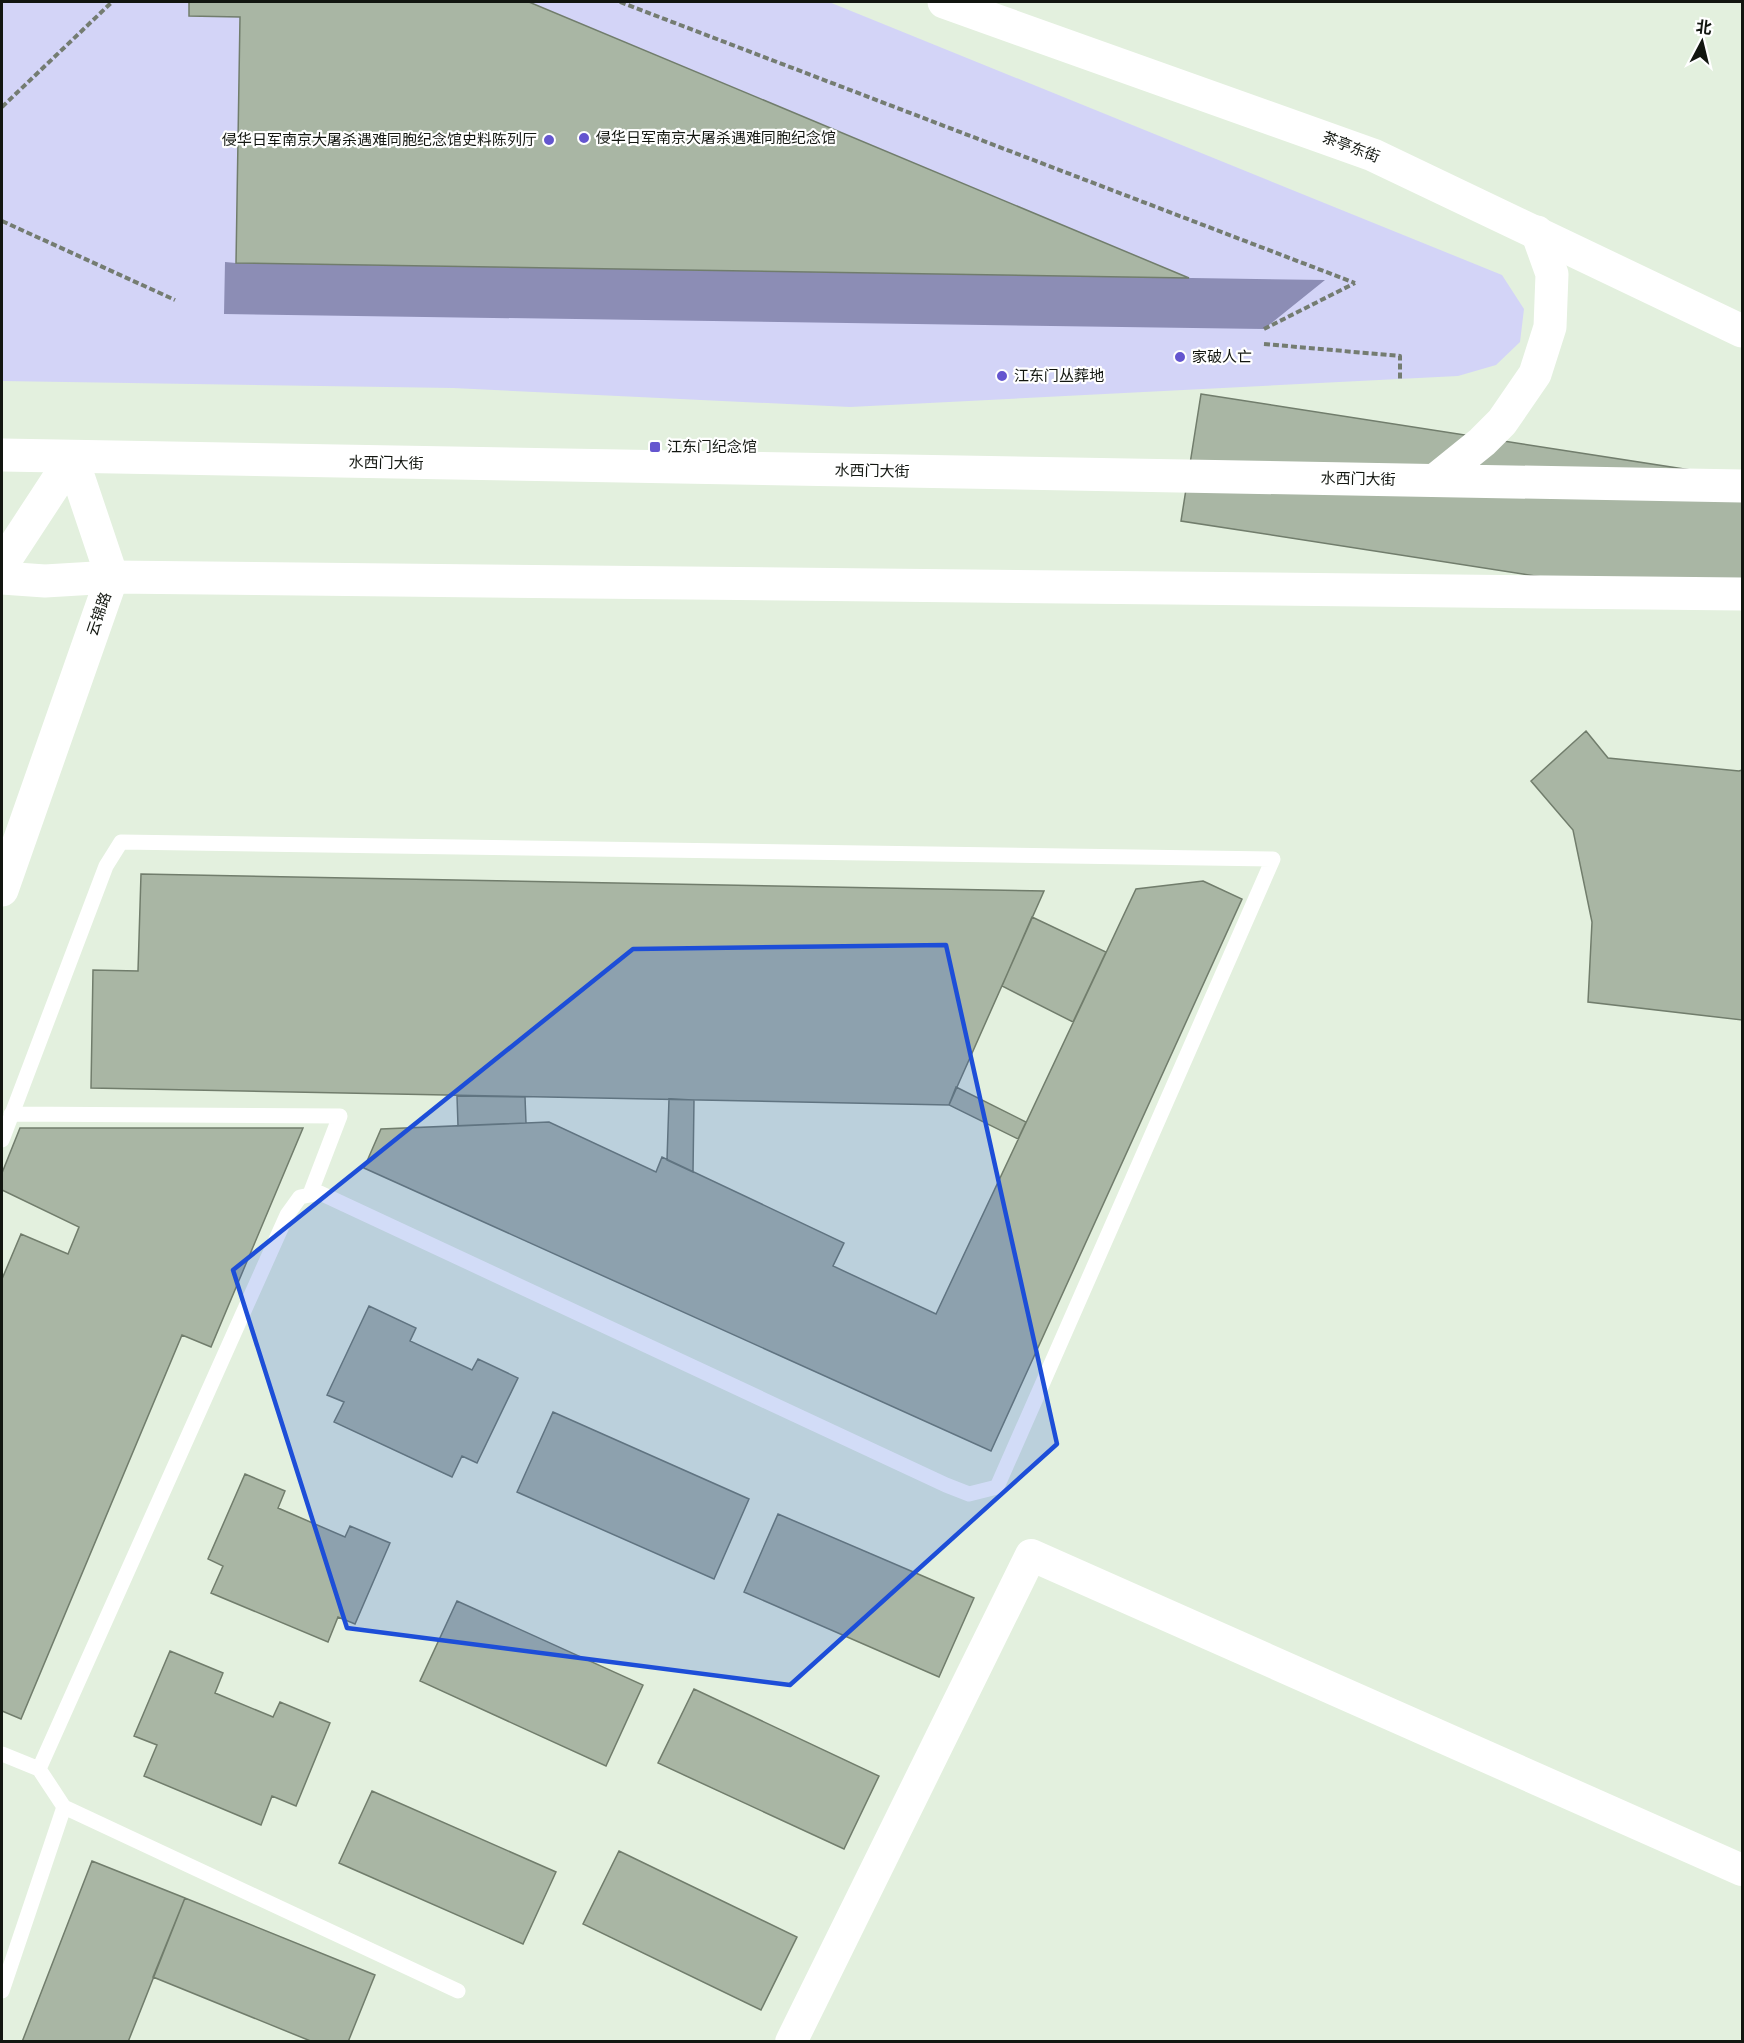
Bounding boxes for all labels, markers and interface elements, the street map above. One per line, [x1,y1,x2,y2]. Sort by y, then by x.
north arrow [1672,12,1732,72]
text: 北 [1695,17,1713,39]
street label: 茶亭东街 [1320,128,1382,166]
place label: 侵华日军南京大屠杀遇难同胞纪念馆 [596,129,836,147]
place label: 侵华日军南京大屠杀遇难同胞纪念馆史料陈列厅 [222,131,537,149]
marker: 侵华日军南京大屠杀遇难同胞纪念馆 [577,131,591,145]
marker: 侵华日军南京大屠杀遇难同胞纪念馆史料陈列厅 [542,133,556,147]
place label: 家破人亡 [1192,348,1252,366]
marker: 家破人亡 [1173,350,1187,364]
place label: 江东门丛葬地 [1014,367,1104,385]
marker: 江东门丛葬地 [995,369,1009,383]
place label: 江东门纪念馆 [667,438,757,456]
marker: 江东门纪念馆 [648,440,662,454]
street label: 水西门大街 [348,453,424,473]
street label: 水西门大街 [834,461,910,481]
street label: 水西门大街 [1320,469,1396,489]
street label: 云锦路 [83,590,115,638]

